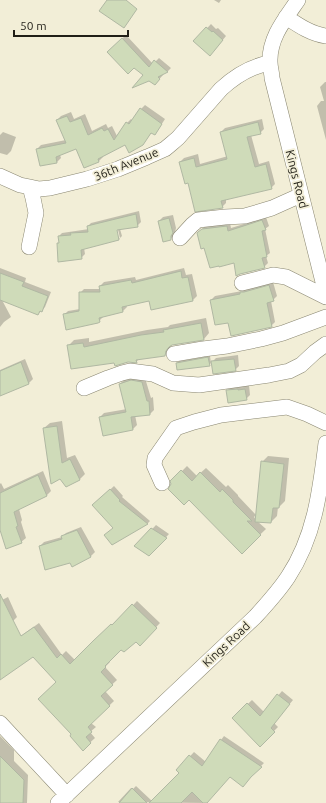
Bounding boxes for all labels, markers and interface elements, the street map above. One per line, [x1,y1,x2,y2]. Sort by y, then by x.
scale bar [14,12,128,38]
text: 50 m [20,19,47,32]
street label: 36th Avenue [92,145,160,183]
street label: Kings Road [283,148,311,210]
street label: Kings Road [200,619,252,669]

